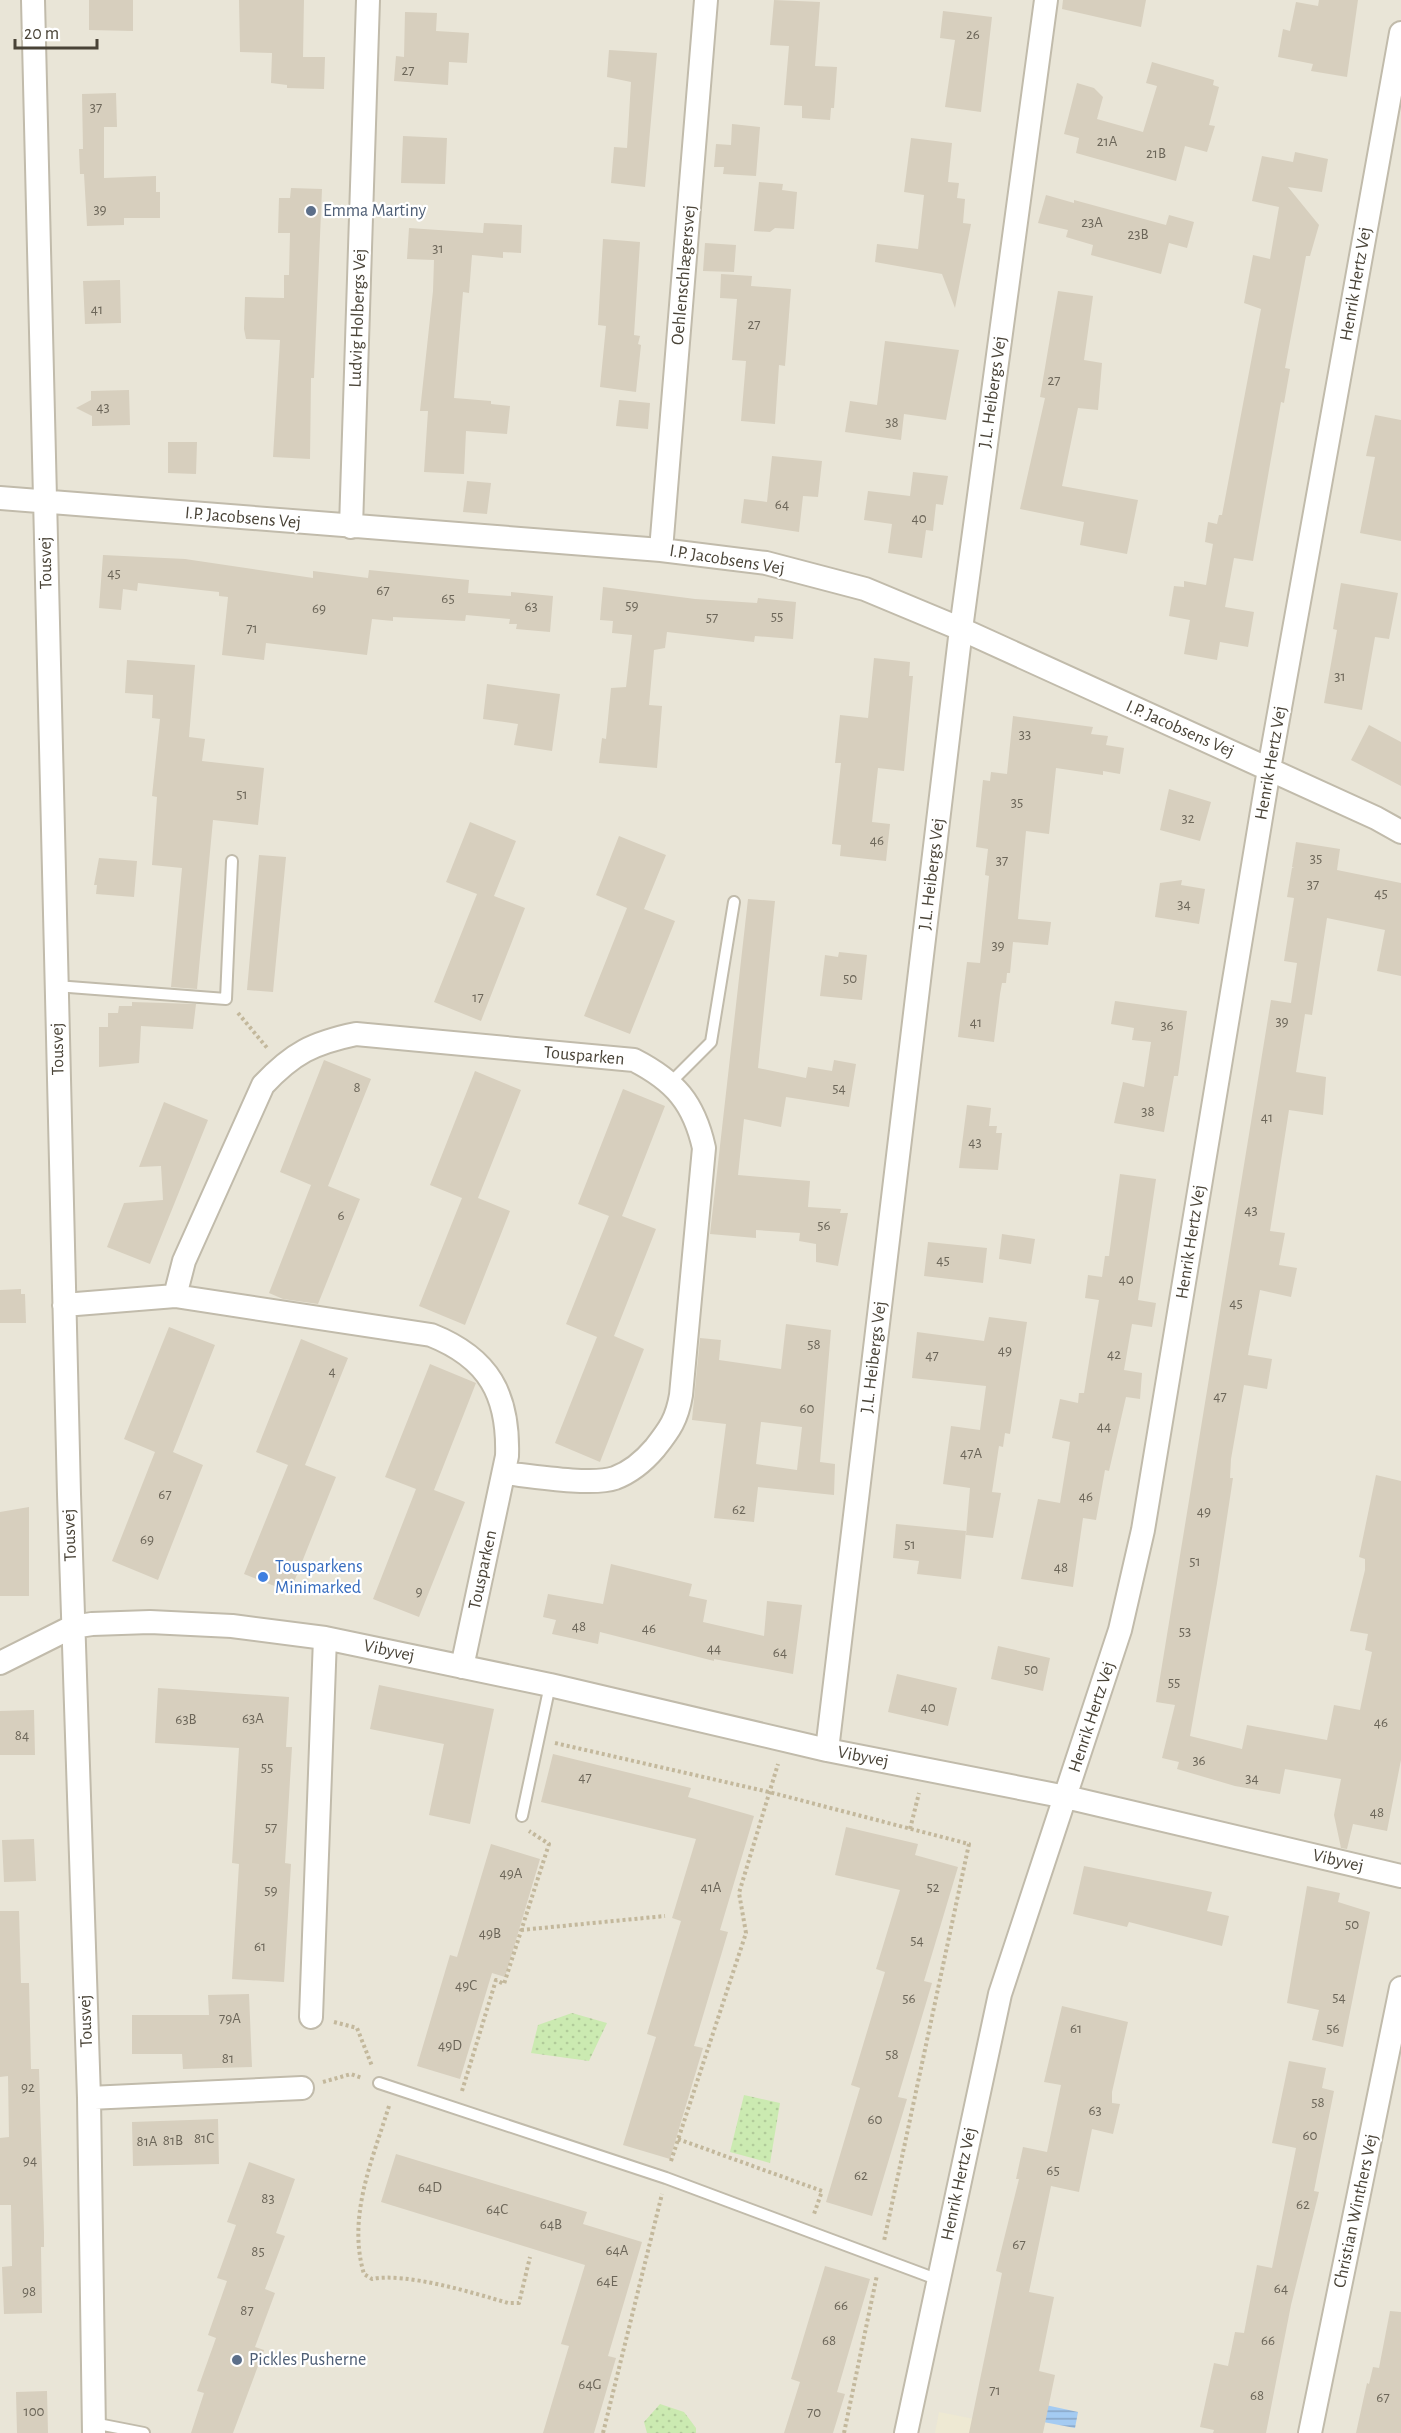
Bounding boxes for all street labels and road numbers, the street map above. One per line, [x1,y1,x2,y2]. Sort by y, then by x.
street label: Oehlenschlægersvej [669,204,699,346]
street label: Henrik Hertz Vej [1337,226,1375,342]
street label: Ludvig Holbergs Vej [347,248,369,388]
street label: J.L. Heibergs Vej [976,335,1010,449]
street label: I.P. Jacobsens Vej [184,504,302,532]
street label: Tousvej [37,536,55,590]
street label: I.P. Jacobsens Vej [668,542,786,578]
street label: I.P. Jacobsens Vej [1123,697,1237,761]
street label: Henrik Hertz Vej [1252,705,1290,821]
street label: J.L. Heibergs Vej [916,817,948,931]
street label: Tousvej [49,1022,67,1076]
street label: Tousparken [543,1044,625,1068]
street label: Henrik Hertz Vej [1173,1184,1209,1300]
street label: J.L. Heibergs Vej [858,1300,890,1414]
street label: Tousvej [60,1508,80,1562]
street label: Tousparken [466,1529,500,1611]
street label: Vibyvej [362,1637,416,1665]
street label: Henrik Hertz Vej [1066,1659,1118,1775]
street label: Vibyvej [836,1743,890,1771]
street label: Vibyvej [1311,1846,1365,1876]
street label: Tousvej [76,1994,96,2048]
street label: Henrik Hertz Vej [938,2126,980,2242]
street label: Christian Winthers Vej [1331,2132,1381,2290]

